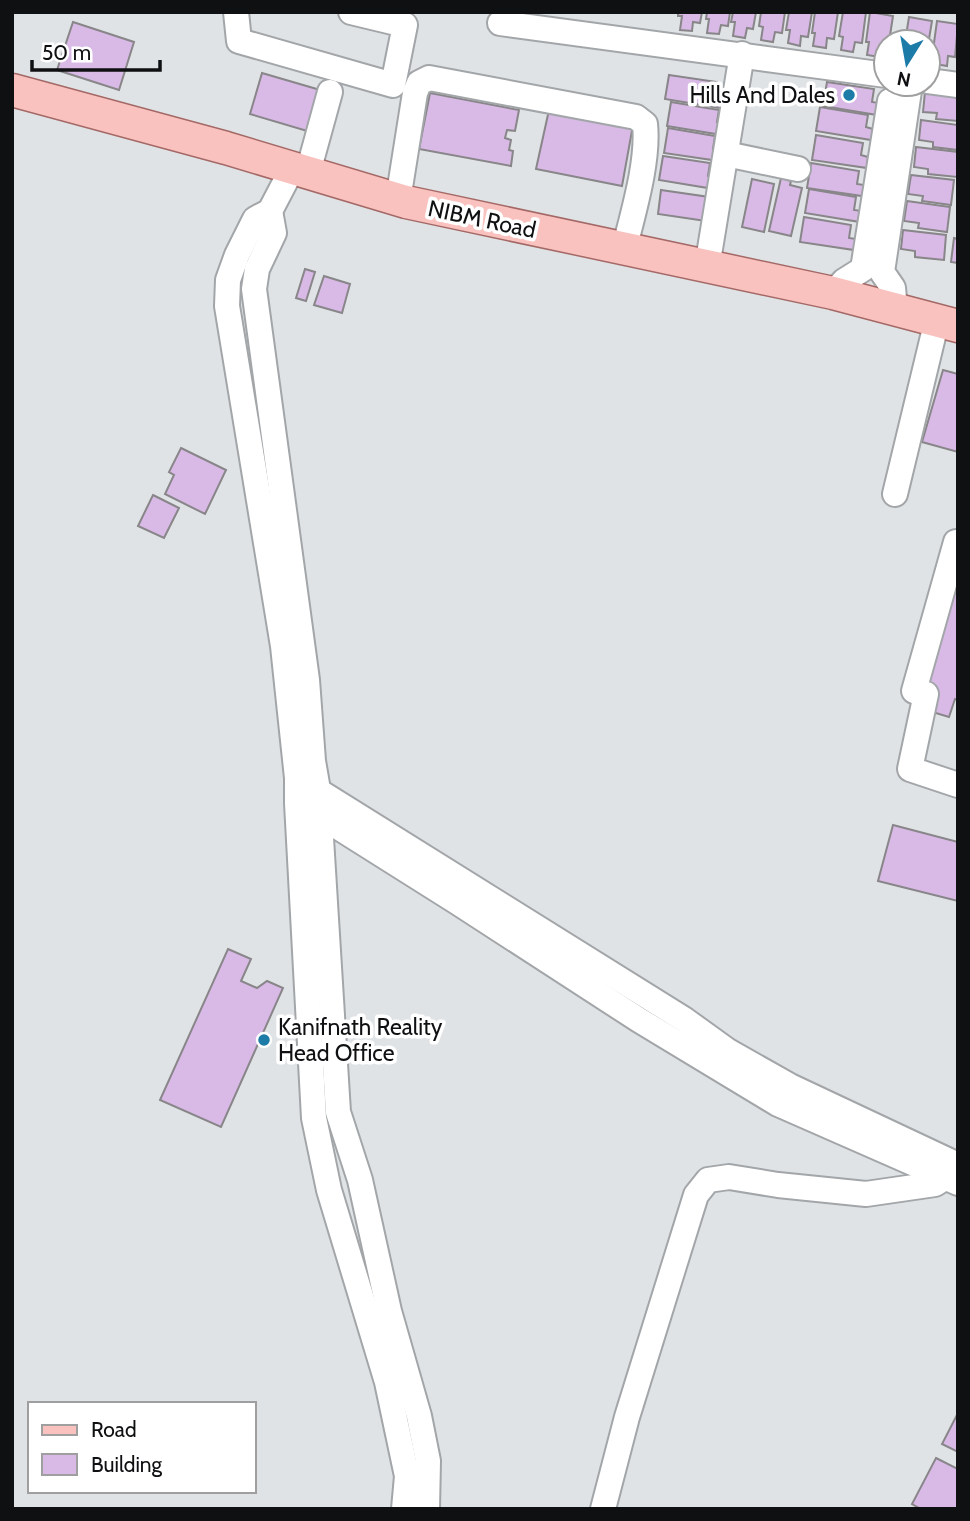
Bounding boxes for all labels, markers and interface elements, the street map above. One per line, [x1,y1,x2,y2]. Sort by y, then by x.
scale bar [32,28,159,72]
north arrow [872,28,942,98]
text: 50 m [42,40,91,65]
text: N [895,67,913,92]
place label: Hills And Dales [689,81,835,109]
marker: Hills And Dales [841,87,857,103]
street label: NIBM Road [426,194,538,244]
place label: Kanifnath Reality Head Office [278,1013,443,1067]
marker: Kanifnath Reality Head Office [256,1032,272,1048]
legend [28,1402,256,1493]
text: Road [91,1417,137,1442]
text: Building [91,1452,163,1477]

